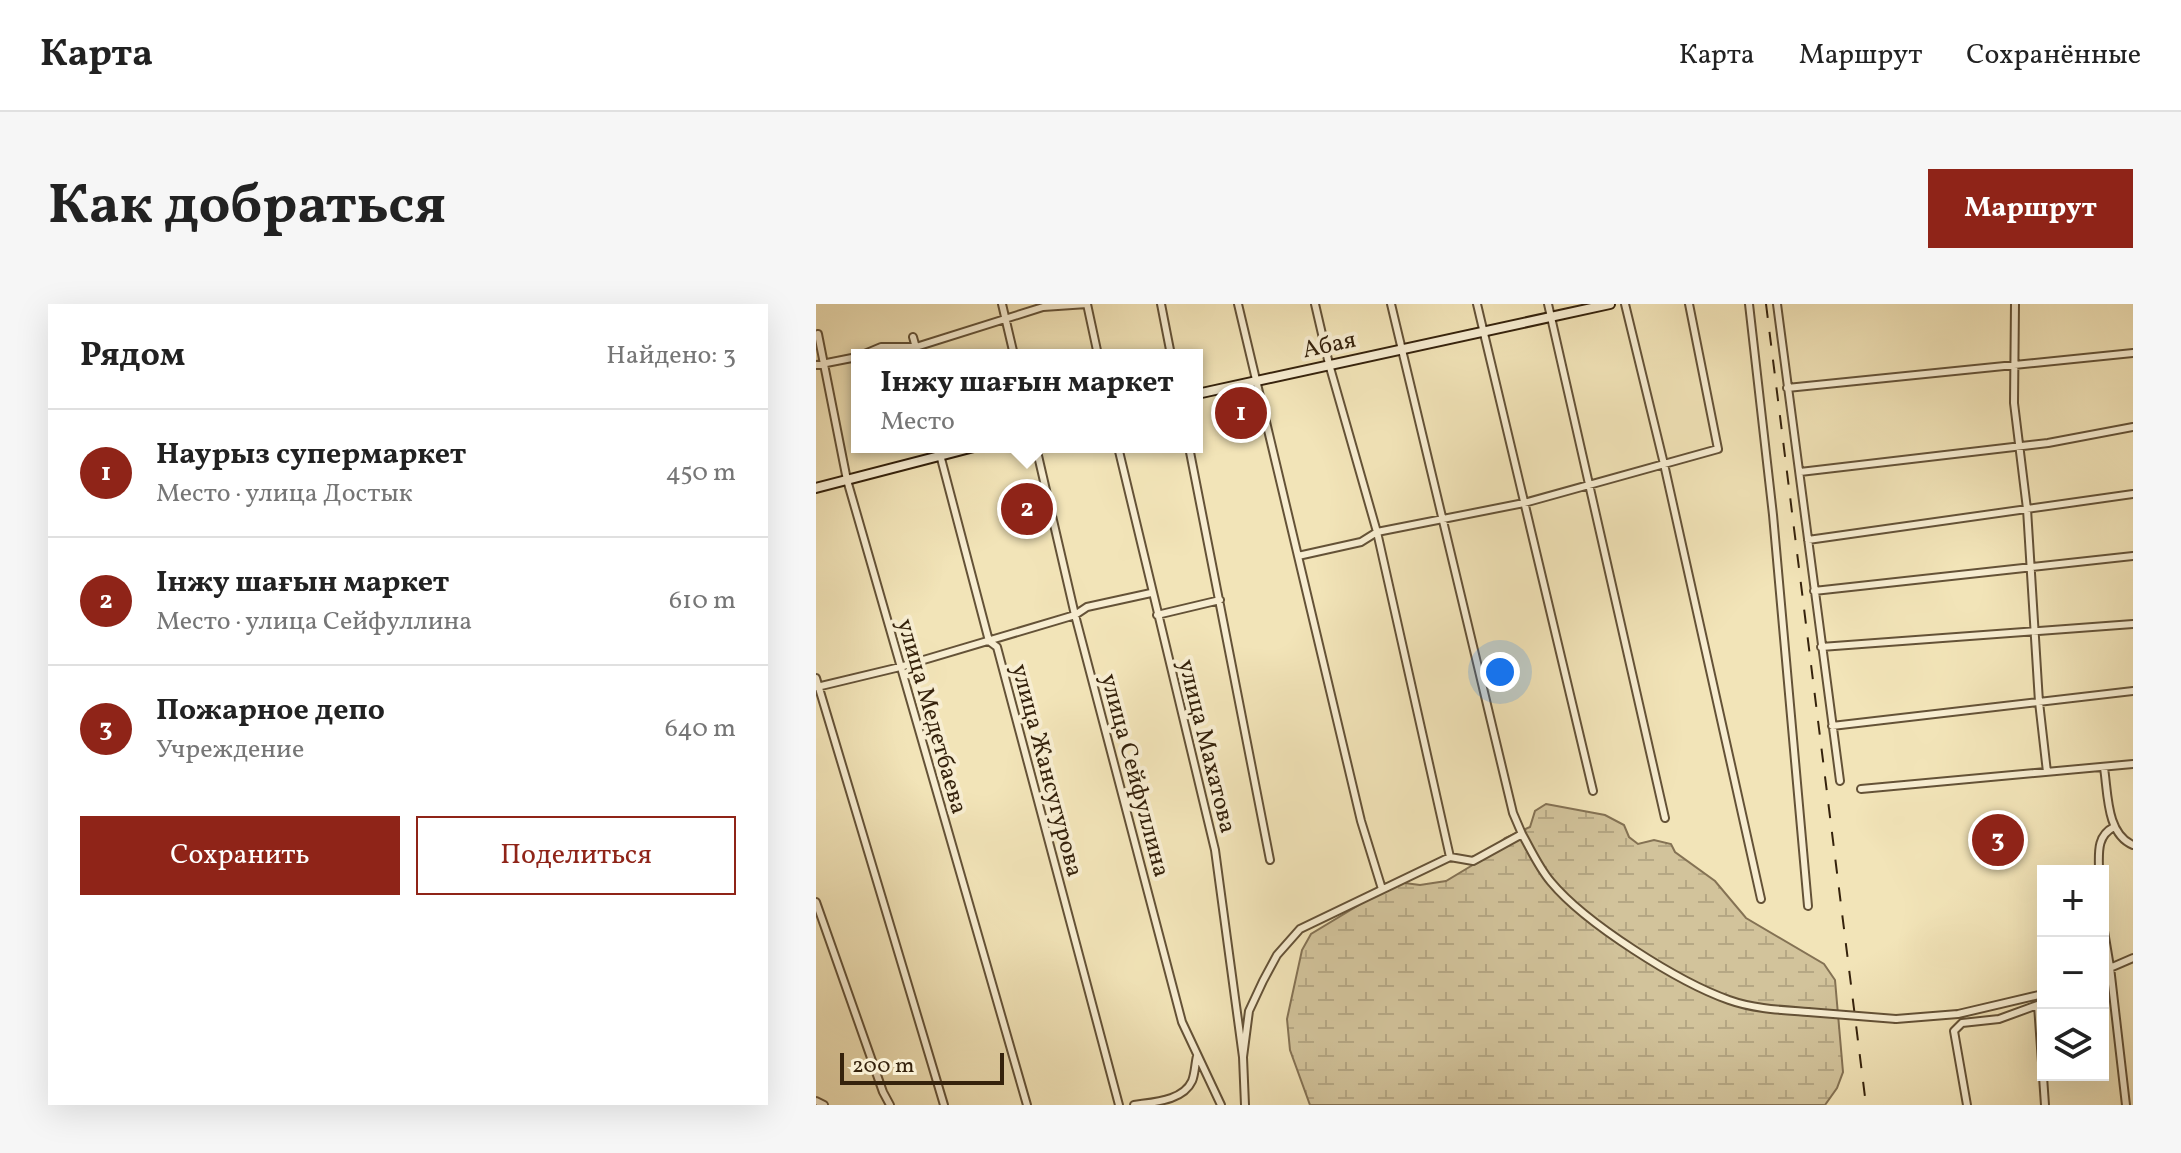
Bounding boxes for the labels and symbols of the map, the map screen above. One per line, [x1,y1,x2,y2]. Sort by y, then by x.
street label: Абая [1299,324,1359,368]
pin: 1 [1215,383,1267,443]
pin: 2 [1001,479,1053,539]
street label: улица Медетбаева [887,615,975,818]
your location [1480,652,1520,692]
street label: улица Махатова [1168,656,1244,837]
street label: улица Жансугурова [1001,660,1091,881]
street label: улица Сейфуллина [1091,670,1178,881]
pin: 3 [1972,810,2024,870]
scale bar [840,1049,1004,1085]

